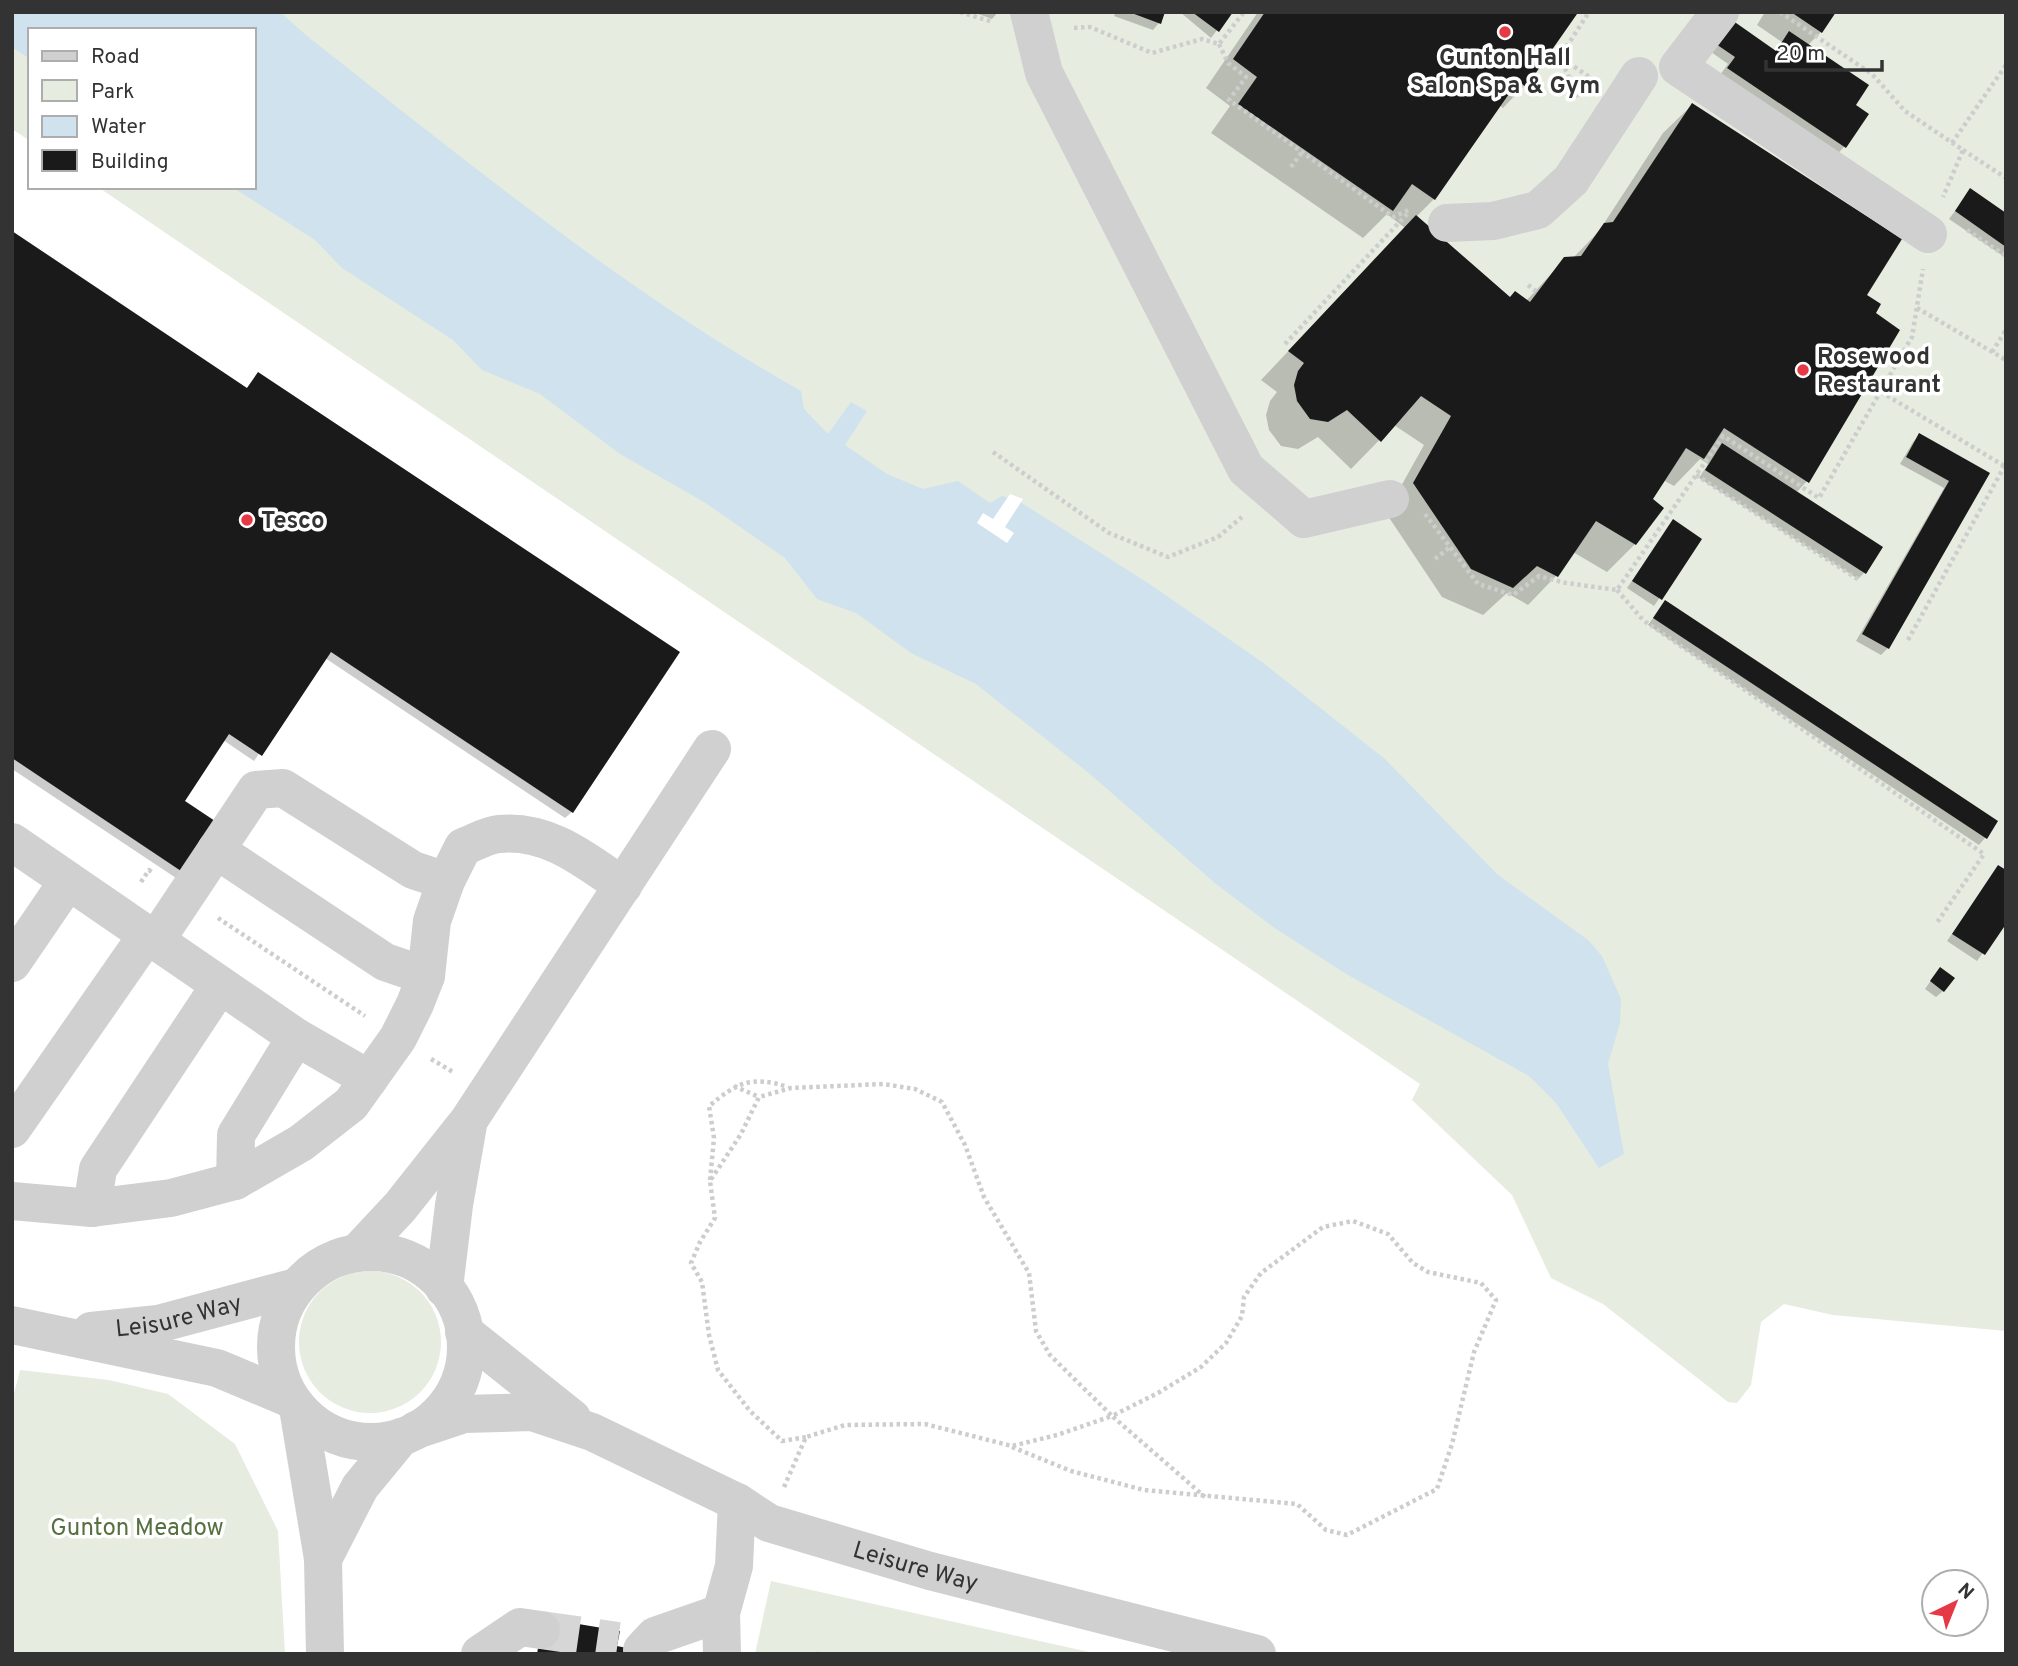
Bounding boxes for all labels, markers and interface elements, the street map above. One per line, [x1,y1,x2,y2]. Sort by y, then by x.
marker: Gunton Hall Salon Spa & Gym [1497,24,1513,40]
legend [28,28,256,189]
scale bar [1766,28,1882,72]
text: 20 m [1776,41,1825,68]
text: Road [91,44,140,71]
place label: Gunton Hall Salon Spa & Gym [1410,44,1600,102]
text: Park [91,79,134,106]
text: Water [91,114,146,141]
text: Building [91,149,169,176]
place label: Rosewood Restaurant [1817,343,1941,401]
marker: Rosewood Restaurant [1795,362,1811,378]
place label: Tesco [261,507,325,537]
marker: Tesco [239,512,255,528]
street label: Leisure Way [114,1289,246,1345]
park label: Gunton Meadow [50,1514,224,1544]
street label: Leisure Way [849,1536,981,1600]
north arrow [1920,1568,1990,1638]
text: N [1952,1579,1978,1605]

